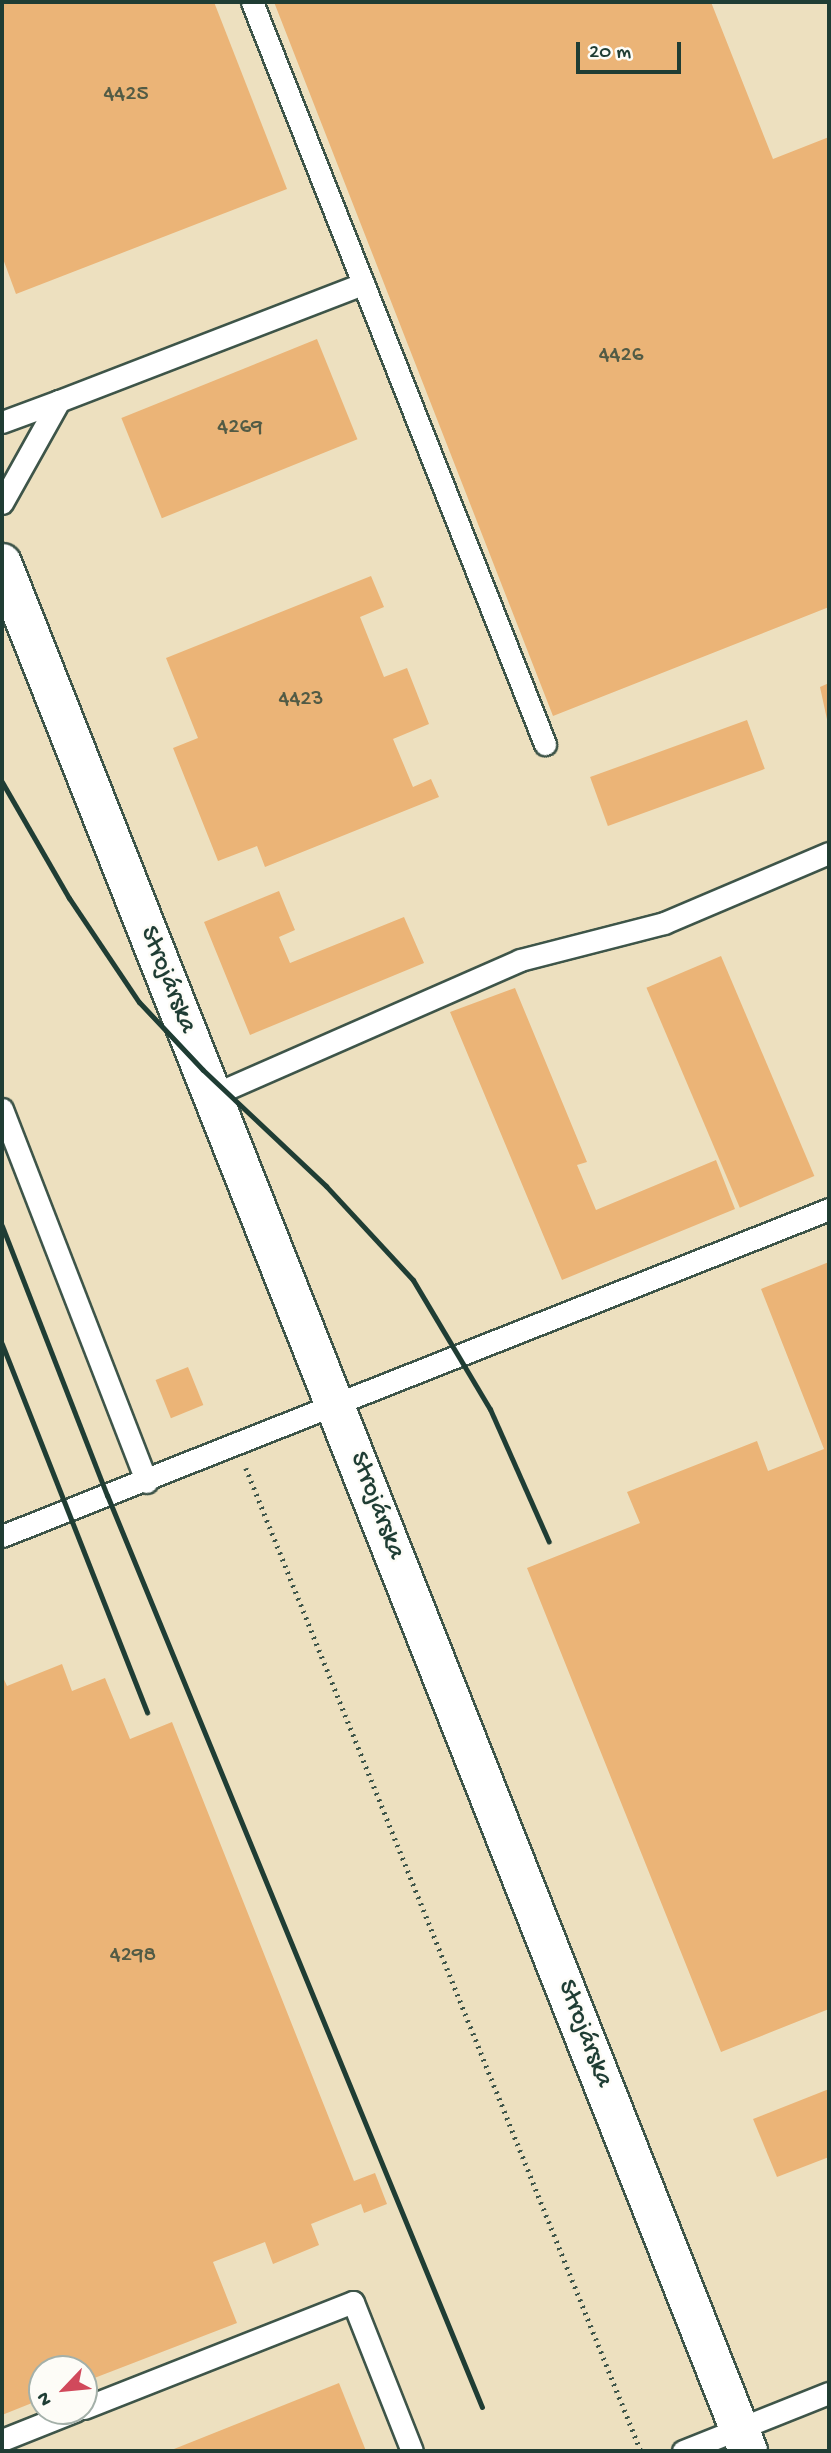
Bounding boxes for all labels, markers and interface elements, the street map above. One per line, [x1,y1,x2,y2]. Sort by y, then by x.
scale bar [579,28,684,72]
text: 20 m [589,41,631,66]
house number: 4425 [103,81,149,109]
house number: 4426 [599,342,643,370]
house number: 4269 [217,414,263,442]
house number: 4423 [279,686,323,714]
street label: Strojárska [132,922,202,1038]
street label: Strojárska [341,1448,411,1564]
house number: 4298 [110,1942,156,1970]
street label: Strojárska [549,1976,619,2092]
north arrow [28,2355,98,2425]
text: N [32,2388,59,2409]

